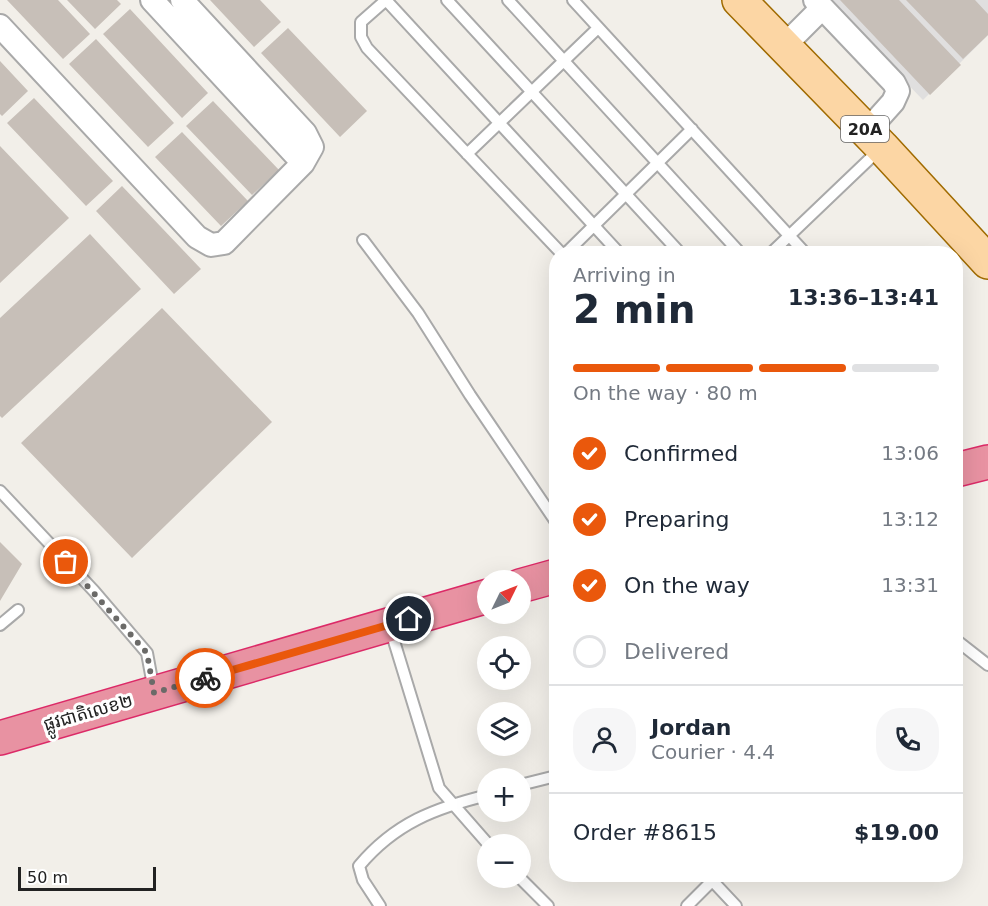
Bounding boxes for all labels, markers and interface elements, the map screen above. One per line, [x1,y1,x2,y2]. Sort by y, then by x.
road number: 20A [841,116,889,142]
text: Arriving in [573,263,676,287]
text: 13:36–13:41 [788,285,939,310]
text: 2 min [573,287,695,332]
text: On the way · 80 m [573,381,758,405]
icon: check [573,437,606,470]
text: Confirmed [624,441,738,466]
text: 13:06 [881,441,939,465]
icon: check [573,503,606,536]
text: Preparing [624,507,730,532]
text: 13:12 [881,507,939,531]
pin [40,536,91,587]
icon: bag [49,545,82,578]
icon: check [573,569,606,602]
north arrow [477,570,531,624]
map controls [477,570,531,888]
text: On the way [624,573,750,598]
text: 13:31 [881,573,939,597]
pin [383,593,434,644]
icon: home [392,602,425,635]
button: locate [477,636,531,690]
text: Delivered [624,639,729,664]
courier [175,648,235,708]
icon: bike [189,662,222,695]
street label: ផ្លូវជាតិលេខ២ [41,689,137,741]
button: layers [477,702,531,756]
button: person [573,708,636,771]
button: phone [876,708,939,771]
text: Jordan [651,715,731,740]
text: Courier · 4.4 [651,740,775,764]
button: + [477,768,531,822]
text: Order #8615 [573,820,717,845]
text: $19.00 [854,820,939,845]
button: − [477,834,531,888]
scale bar [18,864,156,892]
text: 50 m [27,868,68,887]

